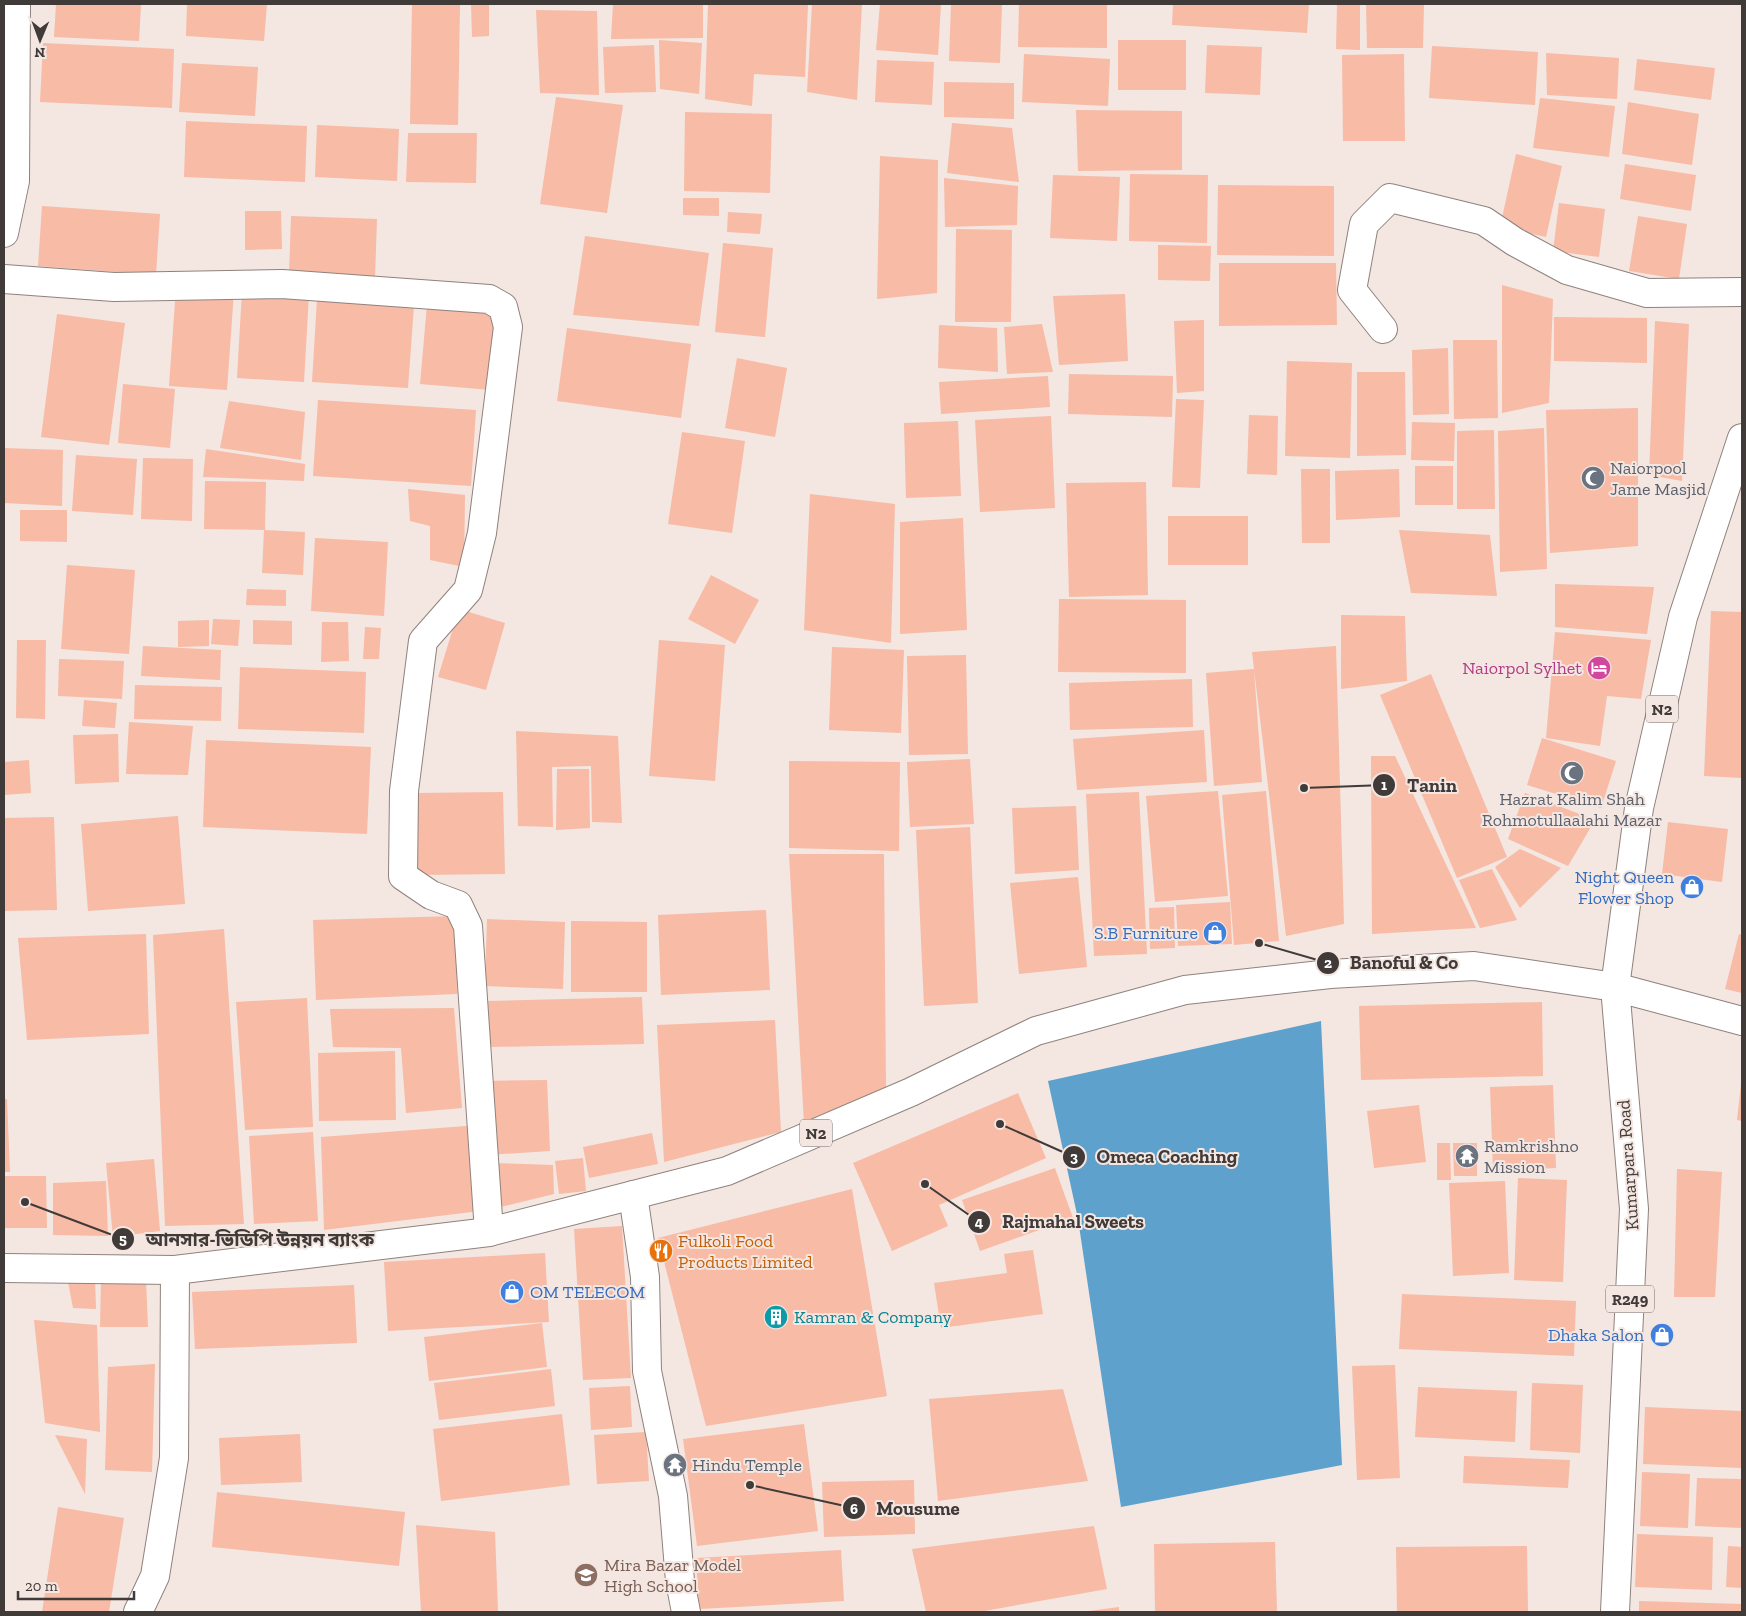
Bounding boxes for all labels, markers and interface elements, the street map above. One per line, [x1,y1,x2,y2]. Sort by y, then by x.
north arrow [15,15,65,65]
text: N [34,44,45,61]
place label: Naiorpool Jame Masjid [1610,457,1706,500]
mosque icon: Naiorpool Jame Masjid [1580,465,1606,491]
hotel icon: Naiorpol Sylhet [1586,655,1612,681]
place label: Naiorpol Sylhet [1462,657,1582,679]
road number: N2 [1646,696,1678,722]
mosque icon: Hazrat Kalim Shah Rohmotullaalahi Mazar [1559,760,1585,786]
callout: Tanin [1372,768,1467,802]
text: Tanin [1407,774,1458,797]
text: 1 [1381,776,1387,794]
place label: Hazrat Kalim Shah Rohmotullaalahi Mazar [1482,788,1662,831]
place label: Night Queen Flower Shop [1575,866,1675,909]
shop icon: Night Queen Flower Shop [1679,874,1705,900]
shop icon: S.B Furniture [1202,920,1228,946]
place label: S.B Furniture [1094,922,1198,944]
callout: Banoful & Co [1315,946,1468,980]
text: Banoful & Co [1350,951,1458,974]
text: 2 [1324,954,1332,972]
street label: Kumarpara Road [1612,1099,1644,1231]
road number: N2 [800,1120,832,1146]
place label: Ramkrishno Mission [1484,1135,1579,1178]
callout: Omeca Coaching [1062,1140,1248,1174]
temple icon: Ramkrishno Mission [1454,1143,1480,1169]
text: Omeca Coaching [1097,1145,1238,1168]
text: 3 [1070,1148,1078,1166]
callout: Rajmahal Sweets [967,1205,1154,1239]
text: Rajmahal Sweets [1002,1210,1144,1233]
text: 4 [975,1213,984,1231]
callout: আনসার-ভিডিপি উন্নয়ন ব্যাংক [111,1222,385,1256]
text: আনসার-ভিডিপি উন্নয়ন ব্যাংক [145,1228,375,1251]
text: 5 [119,1230,127,1248]
place label: Fulkoli Food Products Limited [678,1230,813,1273]
restaurant icon: Fulkoli Food Products Limited [648,1238,674,1264]
shop icon: OM TELECOM [499,1279,525,1305]
place label: OM TELECOM [530,1281,645,1303]
road number: R249 [1606,1286,1654,1312]
building icon: Kamran & Company [763,1304,789,1330]
place label: Kamran & Company [794,1306,953,1328]
shop icon: Dhaka Salon [1649,1322,1675,1348]
place label: Dhaka Salon [1548,1324,1645,1346]
temple icon: Hindu Temple [662,1452,688,1478]
place label: Hindu Temple [692,1454,802,1476]
callout: Mousume [841,1491,970,1525]
text: Mousume [876,1497,960,1520]
text: 6 [850,1500,858,1518]
place label: Mira Bazar Model High School [604,1554,741,1597]
school or university icon: Mira Bazar Model High School [573,1562,599,1588]
scale bar [18,1568,134,1600]
text: 20 m [25,1577,58,1595]

